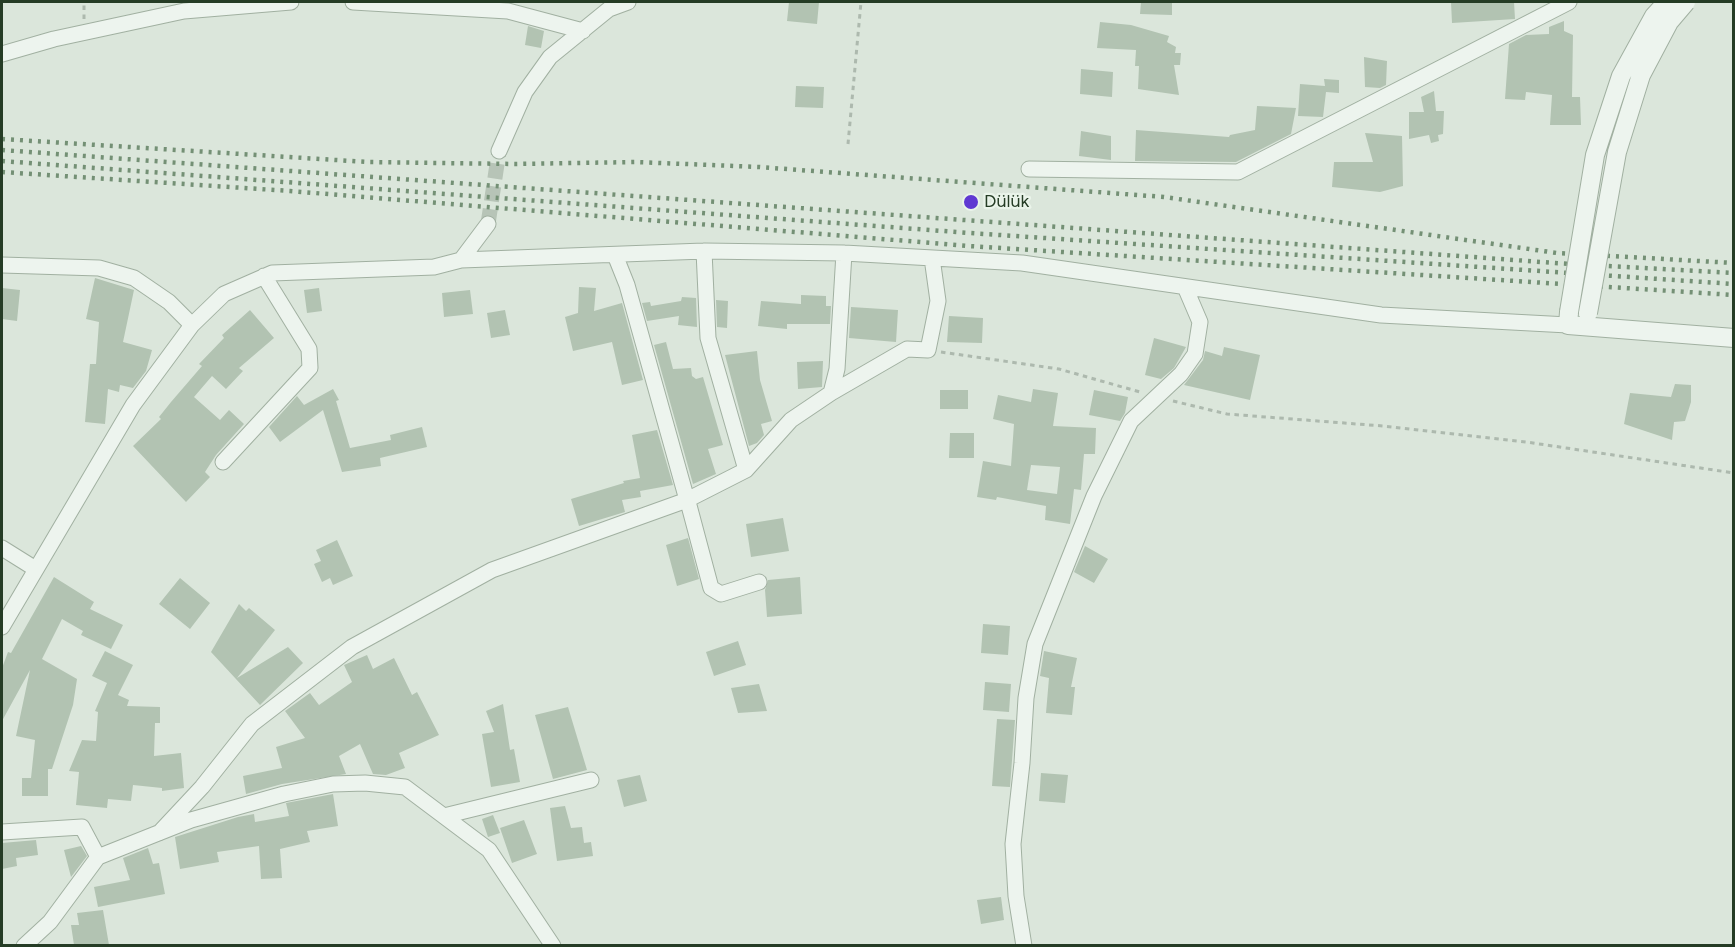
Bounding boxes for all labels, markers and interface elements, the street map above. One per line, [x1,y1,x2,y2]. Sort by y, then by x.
place label: Dülük [984,191,1029,213]
marker: Dülük [962,193,980,211]

